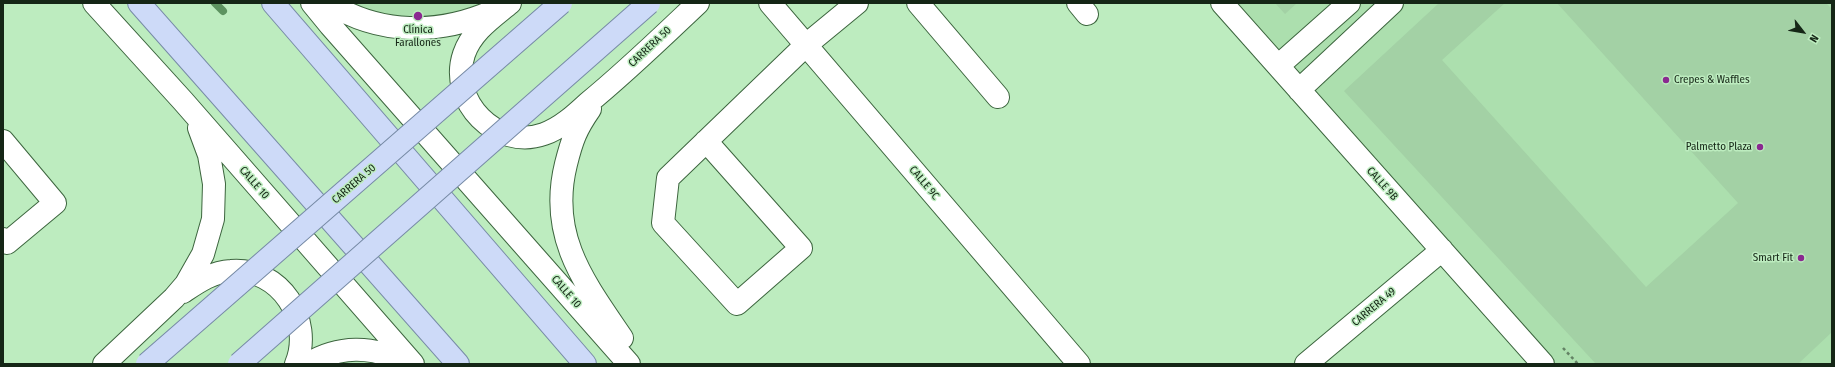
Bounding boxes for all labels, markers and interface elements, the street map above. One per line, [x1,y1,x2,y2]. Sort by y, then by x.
marker: Clínica Farallones [412,10,424,22]
north arrow [1783,12,1823,52]
place label: Clínica Farallones [395,23,441,49]
street label: CARRERA 50 [626,24,674,70]
text: N [1806,32,1821,45]
place label: Crepes & Waffles [1674,73,1750,87]
marker: Crepes & Waffles [1661,75,1671,85]
place label: Palmetto Plaza [1686,140,1752,154]
marker: Palmetto Plaza [1755,142,1765,152]
street label: CARRERA 50 [329,161,379,207]
street label: CALLE 10 [236,164,272,202]
street label: CALLE 9C [906,164,942,202]
street label: CALLE 9B [1364,165,1400,203]
place label: Smart Fit [1753,251,1793,265]
marker: Smart Fit [1796,253,1806,263]
street label: CALLE 10 [548,273,584,311]
street label: CARRERA 49 [1349,285,1399,329]

